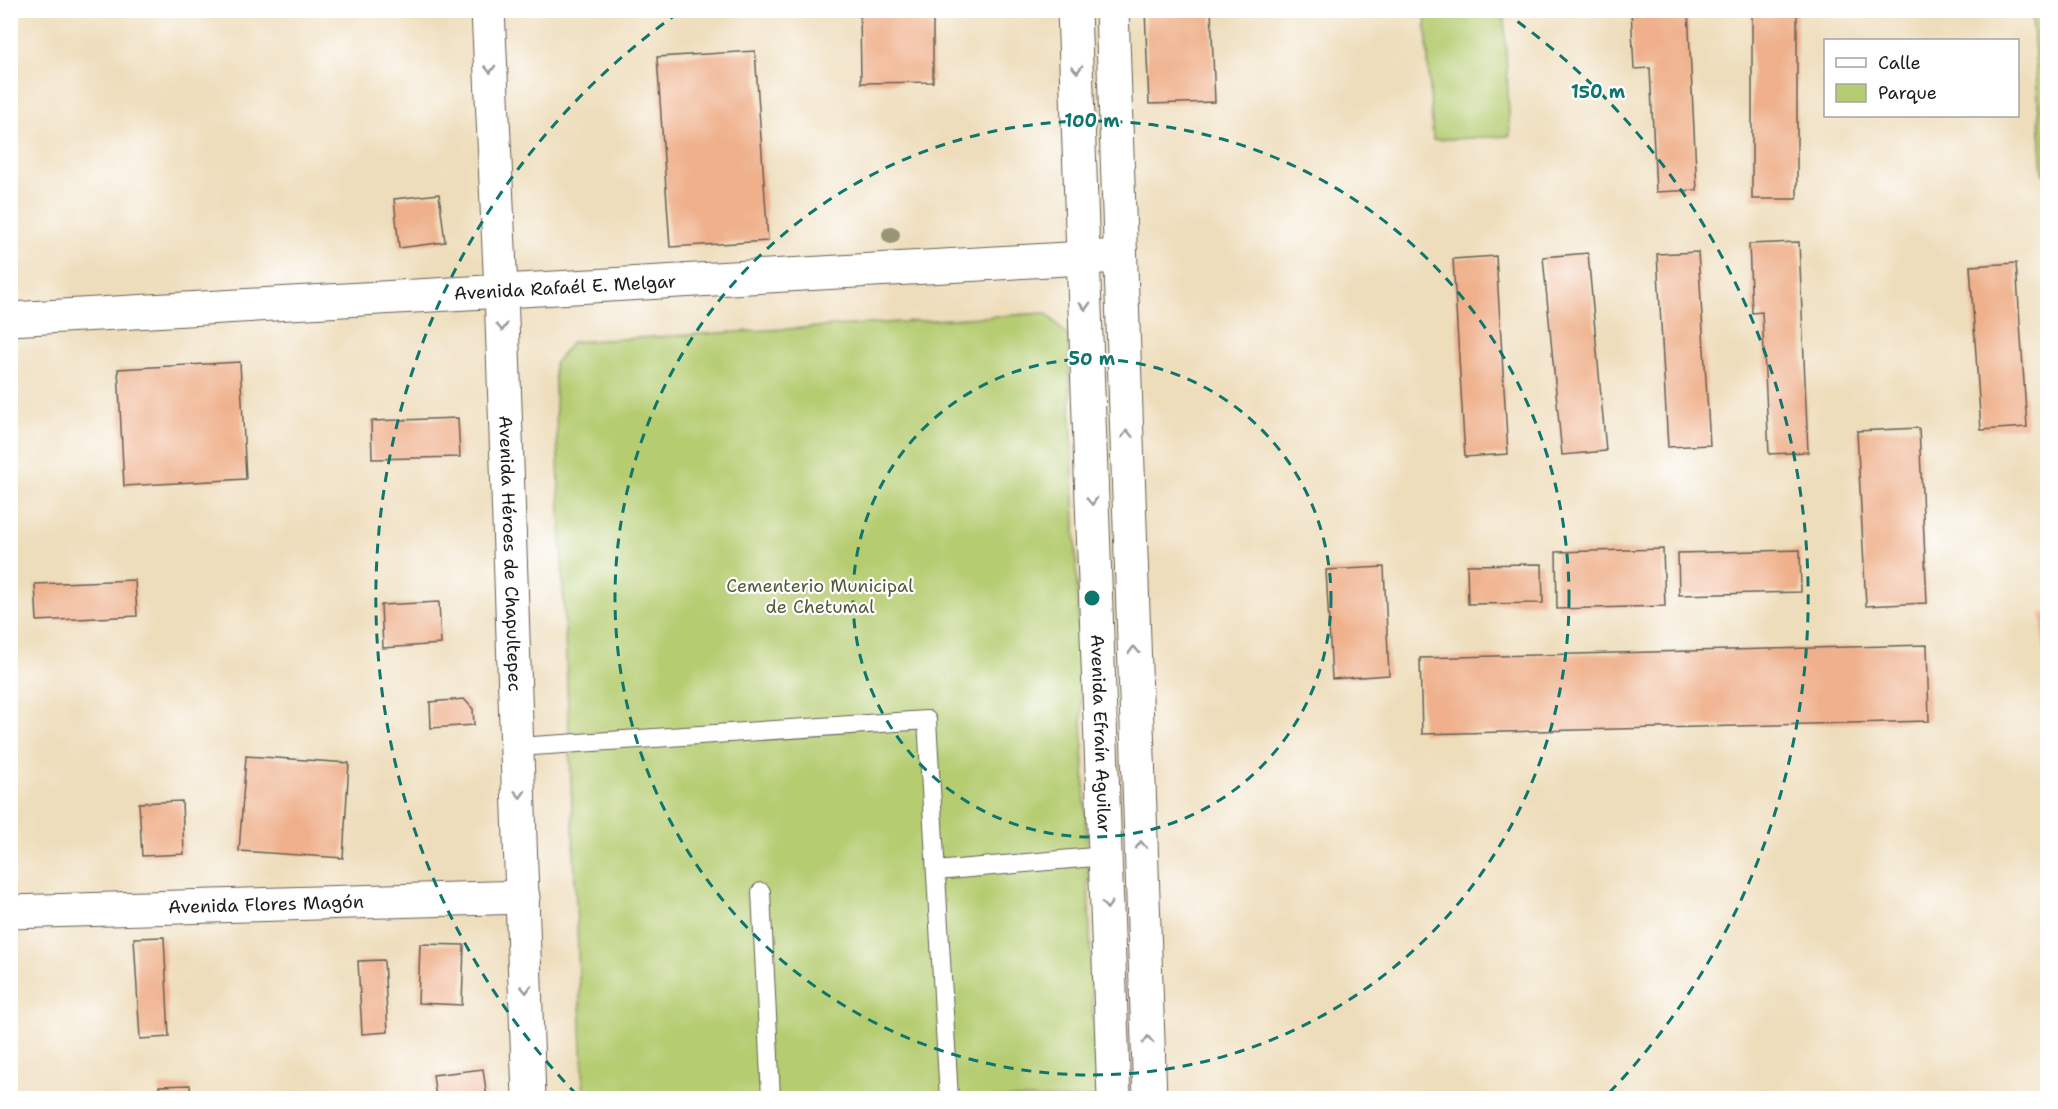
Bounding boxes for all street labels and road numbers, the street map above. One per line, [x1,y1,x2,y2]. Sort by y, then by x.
street label: Avenida Rafaél E. Melgar [453,269,677,306]
street label: Avenida Héroes de Chapultepec [493,415,527,692]
street label: Avenida Efraín Aguilar [1085,634,1116,833]
street label: Avenida Flores Magón [168,890,364,919]

